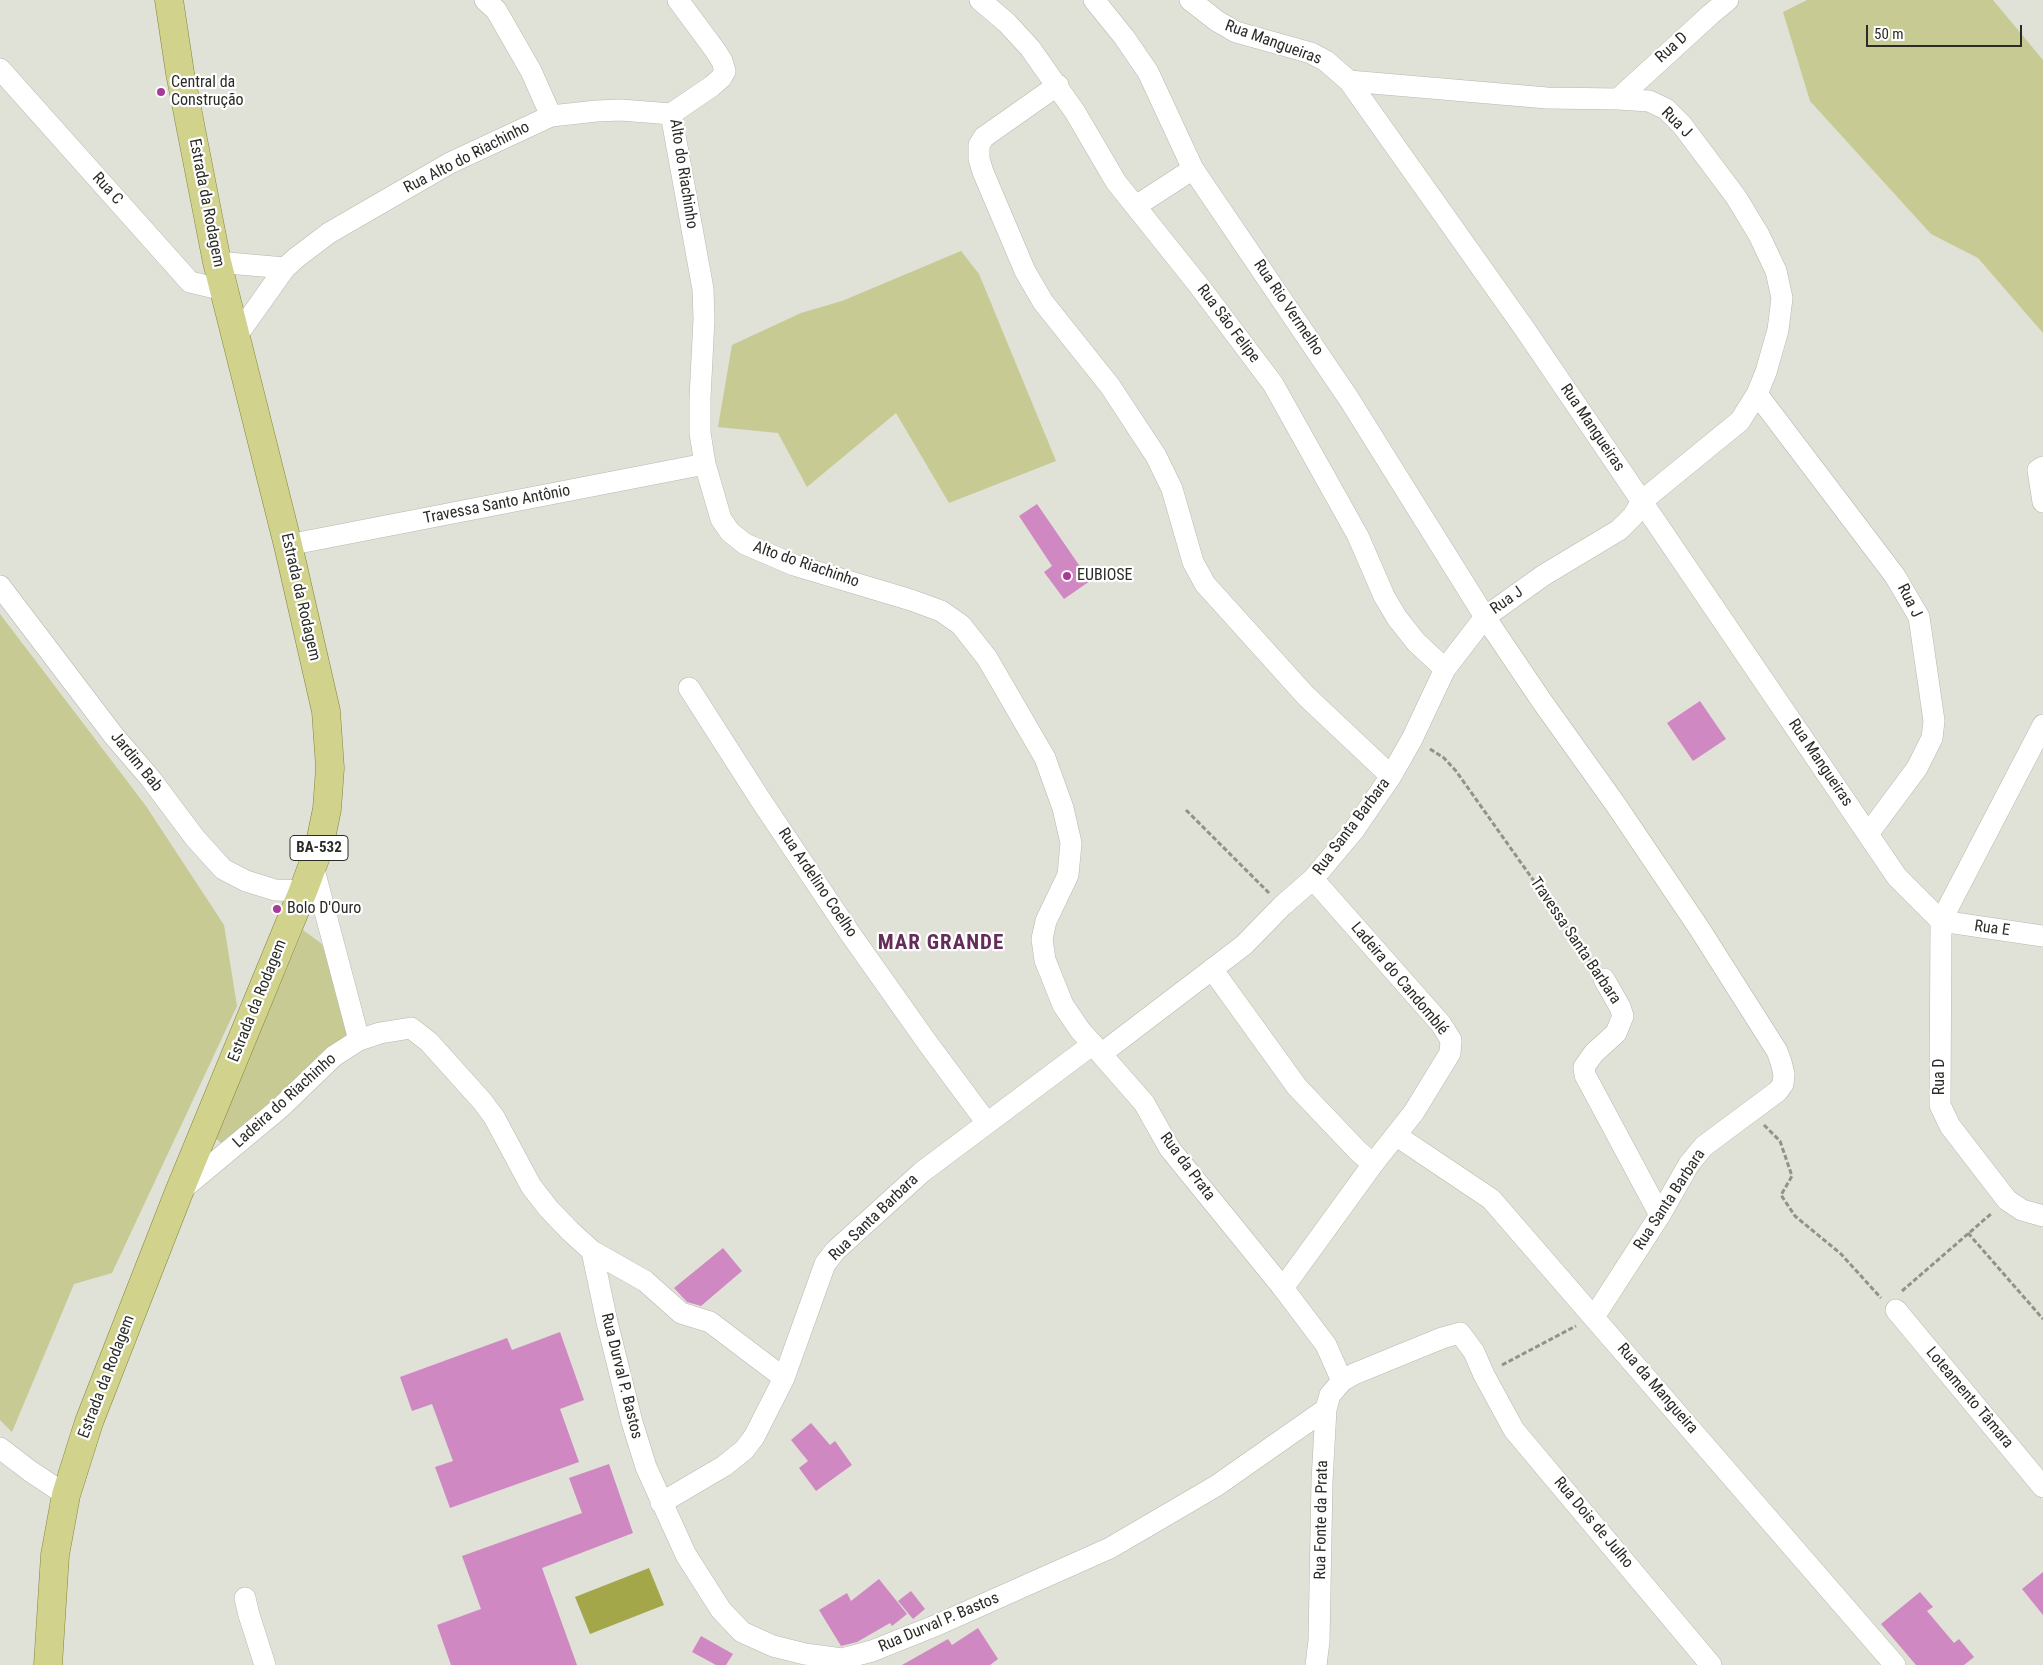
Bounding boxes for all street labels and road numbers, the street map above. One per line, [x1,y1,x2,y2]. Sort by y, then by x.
street label: Rua Mangueiras [1222,17,1324,69]
street label: Rua D [1652,29,1692,67]
street label: Rua J [1657,104,1695,142]
street label: Rua Alto do Riachinho [401,118,533,198]
street label: Alto do Riachinho [665,118,701,230]
street label: Estrada da Rodagem [184,137,228,269]
street label: Rua C [88,169,126,209]
street label: Rua Rio Vermelho [1249,256,1327,360]
street label: Rua São Felipe [1192,281,1264,367]
street label: Rua Mangueiras [1556,381,1628,475]
street label: Travessa Santo Antônio [422,481,572,529]
street label: Estrada da Rodagem [276,531,324,663]
street label: Alto do Riachinho [750,538,862,592]
street label: Rua J [1892,581,1926,621]
street label: Rua J [1487,583,1527,619]
street label: Rua Mangueiras [1784,716,1856,810]
street label: Jardim Bab [106,728,166,796]
street label: Rua Santa Barbara [1309,775,1395,879]
street label: Rua Ardelino Coelho [773,825,861,941]
road number: BA-532 [290,836,348,860]
street label: Travessa Santa Barbara [1525,874,1625,1008]
street label: Rua E [1973,917,2011,941]
street label: Ladeira do Candomblé [1346,919,1452,1039]
street label: Estrada da Rodagem [225,937,291,1065]
street label: Ladeira do Riachinho [230,1050,340,1152]
street label: Rua D [1930,1059,1950,1095]
street label: Rua da Prata [1155,1129,1219,1205]
street label: Rua Santa Barbara [1630,1146,1710,1254]
street label: Rua Santa Barbara [825,1171,923,1265]
street label: Rua Durval P. Bastos [596,1311,646,1441]
street label: Estrada da Rodagem [75,1313,139,1441]
street label: Rua da Mangueira [1613,1340,1701,1438]
street label: Loteamento Tâmara [1921,1344,2017,1452]
street label: Rua Fonte da Prata [1311,1460,1333,1580]
street label: Rua Dois de Julho [1549,1473,1637,1573]
street label: Rua Durval P. Bastos [876,1589,1002,1657]

